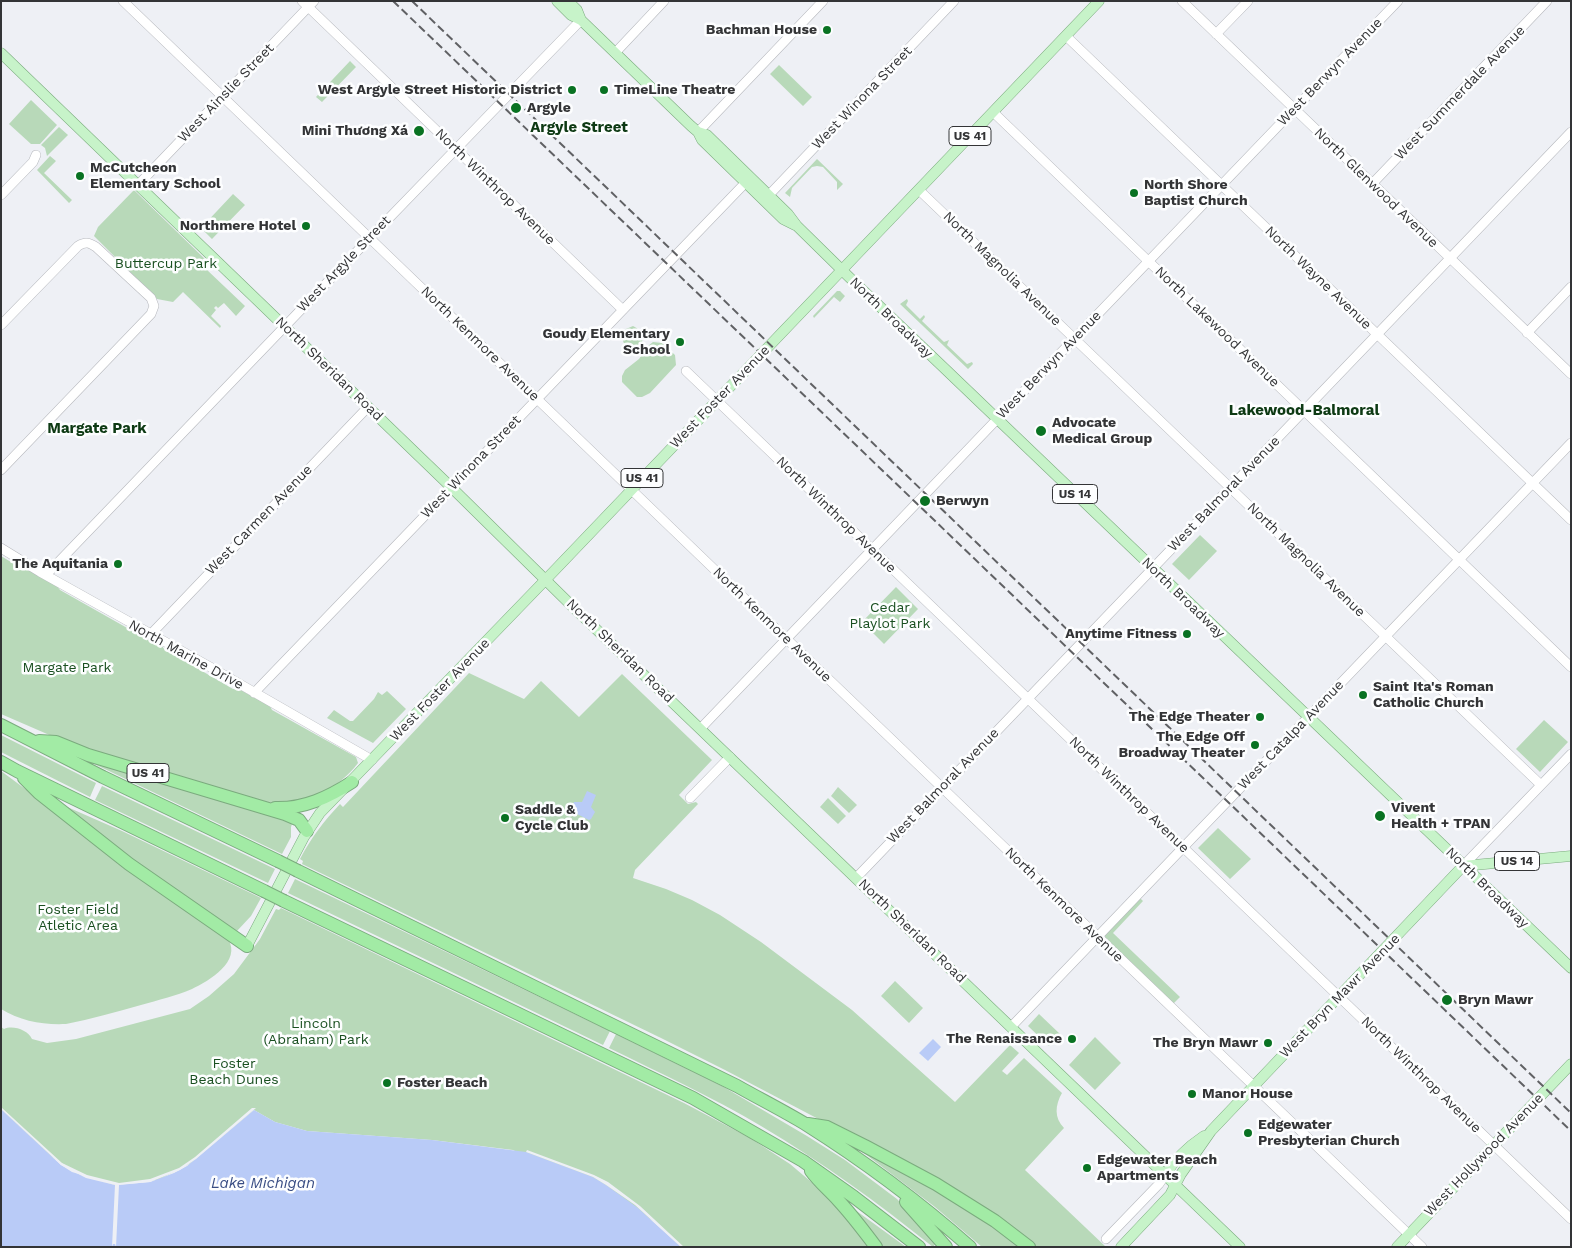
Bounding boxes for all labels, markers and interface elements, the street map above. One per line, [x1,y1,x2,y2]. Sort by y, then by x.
street label: West Berwyn Avenue [1274,14,1386,130]
place label: Bachman House [706,22,817,38]
street label: West Summerdale Avenue [1391,22,1529,164]
marker: Bachman House [821,24,833,36]
street label: West Ainslie Street [174,40,278,146]
street label: West Winona Street [808,43,916,153]
place label: West Argyle Street Historic District [318,82,562,98]
place label: TimeLine Theatre [614,82,735,98]
marker: West Argyle Street Historic District [566,84,578,96]
marker: TimeLine Theatre [598,84,610,96]
place label: Argyle [527,100,571,116]
marker: Argyle [509,101,523,115]
district label: Argyle Street [530,119,628,137]
place label: Mini Thương Xá [302,123,408,139]
marker: Mini Thương Xá [412,124,426,138]
street label: North Glenwood Avenue [1311,124,1441,252]
street label: North Winthrop Avenue [431,125,559,249]
road number: US 41 [949,126,991,146]
place label: McCutcheon Elementary School [90,160,221,192]
marker: McCutcheon Elementary School [74,170,86,182]
place label: North Shore Baptist Church [1144,177,1248,210]
marker: North Shore Baptist Church [1128,187,1140,199]
street label: North Magnolia Avenue [939,208,1065,330]
street label: West Argyle Street [294,212,394,316]
place label: Northmere Hotel [180,218,296,234]
marker: Northmere Hotel [300,220,312,232]
street label: North Wayne Avenue [1261,223,1375,333]
park label: Buttercup Park [115,256,217,272]
street label: North Lakewood Avenue [1151,263,1283,391]
street label: North Broadway [846,274,936,362]
street label: North Kenmore Avenue [417,283,543,405]
street label: West Berwyn Avenue [993,307,1105,423]
street label: North Sheridan Road [272,313,386,425]
place label: Goudy Elementary School [542,326,670,358]
marker: Goudy Elementary School [674,336,686,348]
street label: West Foster Avenue [667,342,773,452]
district label: Lakewood-Balmoral [1229,402,1379,420]
street label: West Winona Street [417,412,525,522]
place label: Advocate Medical Group [1052,415,1152,448]
district label: Margate Park [47,420,147,438]
marker: Advocate Medical Group [1034,424,1048,438]
street label: West Balmoral Avenue [1164,433,1284,555]
street label: North Winthrop Avenue [772,453,900,577]
street label: West Carmen Avenue [202,461,316,579]
road number: US 41 [621,468,663,488]
road number: US 14 [1052,484,1098,504]
place label: Berwyn [936,493,989,509]
marker: Berwyn [918,494,932,508]
street label: North Magnolia Avenue [1243,499,1369,621]
street label: North Broadway [1138,554,1228,642]
place label: The Aquitania [12,556,108,572]
marker: The Aquitania [112,558,124,570]
street label: North Kenmore Avenue [709,564,835,686]
street label: North Sheridan Road [563,595,677,707]
park label: Cedar Playlot Park [850,600,930,632]
street label: North Marine Drive [126,616,246,694]
place label: Anytime Fitness [1065,626,1177,642]
marker: Anytime Fitness [1181,628,1193,640]
street label: West Foster Avenue [387,635,493,745]
park label: Margate Park [22,660,112,676]
street label: West Catalpa Avenue [1234,677,1348,793]
place label: Saint Ita's Roman Catholic Church [1373,679,1494,712]
marker: Saint Ita's Roman Catholic Church [1357,689,1369,701]
place label: The Edge Theater [1129,709,1250,725]
marker: The Edge Theater [1254,711,1266,723]
street label: West Balmoral Avenue [883,725,1003,847]
place label: The Edge Off Broadway Theater [1118,729,1245,762]
street label: North Winthrop Avenue [1065,733,1193,857]
marker: The Edge Off Broadway Theater [1249,739,1261,751]
road number: US 41 [127,764,169,782]
place label: Vivent Health + TPAN [1391,800,1491,832]
place label: Saddle & Cycle Club [515,802,588,834]
marker: Vivent Health + TPAN [1373,809,1387,823]
marker: Saddle & Cycle Club [499,812,511,824]
street label: North Kenmore Avenue [1001,844,1127,966]
street label: North Broadway [1442,844,1532,932]
road number: US 14 [1494,851,1540,870]
street label: North Sheridan Road [855,875,969,987]
park label: Foster Field Atletic Area [37,902,119,934]
street label: West Bryn Mawr Avenue [1276,930,1404,1062]
place label: Bryn Mawr [1458,992,1533,1008]
marker: Bryn Mawr [1440,993,1454,1007]
street label: North Winthrop Avenue [1357,1013,1485,1137]
park label: Lincoln (Abraham) Park [263,1016,369,1048]
place label: The Renaissance [946,1031,1062,1047]
marker: The Renaissance [1066,1033,1078,1045]
place label: The Bryn Mawr [1153,1035,1258,1051]
marker: The Bryn Mawr [1262,1037,1274,1049]
park label: Foster Beach Dunes [189,1056,279,1088]
place label: Foster Beach [397,1075,487,1091]
marker: Foster Beach [381,1077,393,1089]
place label: Manor House [1202,1086,1293,1102]
marker: Manor House [1186,1088,1198,1100]
street label: West Hollywood Avenue [1421,1090,1547,1220]
place label: Edgewater Presbyterian Church [1258,1117,1400,1150]
marker: Edgewater Presbyterian Church [1242,1127,1254,1139]
place label: Edgewater Beach Apartments [1097,1152,1217,1184]
marker: Edgewater Beach Apartments [1081,1162,1093,1174]
water label: Lake Michigan [211,1175,315,1193]

